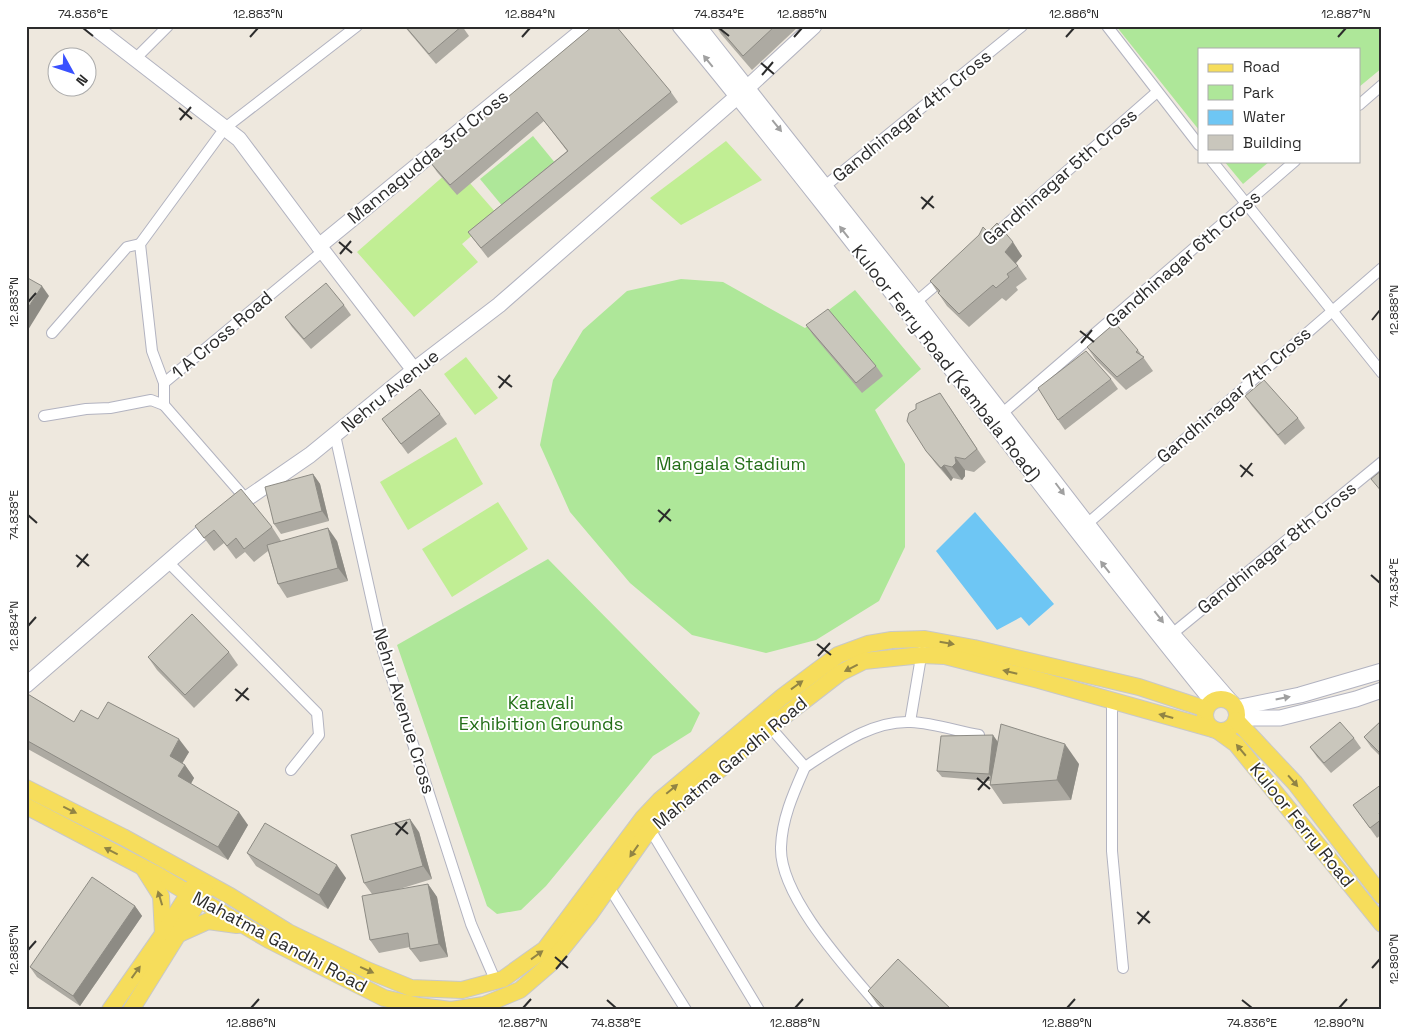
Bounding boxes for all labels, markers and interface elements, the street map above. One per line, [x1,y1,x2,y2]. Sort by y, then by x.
text: 74.836°E [58,6,108,22]
text: 12.883°N [233,6,283,22]
text: 12.884°N [505,6,555,22]
text: 74.834°E [694,6,744,22]
text: 12.885°N [777,6,827,22]
text: 12.886°N [1049,6,1099,22]
text: 12.887°N [1321,6,1371,22]
street label: Gandhinagar 4th Cross [827,44,996,187]
north arrow [48,48,98,98]
legend [1198,48,1360,162]
one-way arrow [703,55,714,68]
text: Road [1243,57,1280,76]
text: N [72,71,92,90]
text: Park [1243,83,1274,102]
street label: Mannagudda 3rd Cross [343,85,513,229]
street label: Gandhinagar 5th Cross [978,103,1142,250]
text: Water [1243,107,1286,126]
one-way arrow [772,119,783,132]
text: Building [1243,133,1302,152]
street label: Gandhinagar 6th Cross [1100,185,1265,332]
one-way arrow [839,226,850,239]
street label: Kuloor Ferry Road (Kambala Road) [847,240,1046,486]
text: 12.883°N [6,277,22,327]
text: 12.888°N [1386,285,1402,335]
street label: 1 A Cross Road [167,286,277,383]
street label: Gandhinagar 7th Cross [1152,321,1316,468]
street label: Nehru Avenue [336,344,443,437]
park label: Mangala Stadium [656,452,806,475]
street label: Gandhinagar 8th Cross [1192,476,1361,619]
one-way arrow [1055,482,1065,496]
text: 74.838°E [6,490,22,540]
text: 74.834°E [1386,558,1402,608]
one-way arrow [1100,561,1111,574]
text: 12.884°N [6,601,22,651]
one-way arrow [1154,611,1165,624]
street label: Nehru Avenue Cross [368,625,441,797]
one-way arrow [939,640,955,648]
one-way arrow [844,664,858,672]
one-way arrow [1002,668,1017,676]
one-way arrow [790,680,803,691]
park label: Karavali Exhibition Grounds [459,691,623,735]
street label: Mahatma Gandhi Road [648,691,812,834]
one-way arrow [1276,693,1292,701]
one-way arrow [1158,712,1173,720]
one-way arrow [1235,744,1246,757]
street label: Kuloor Ferry Road [1245,758,1360,892]
one-way arrow [1287,775,1298,787]
one-way arrow [665,784,678,795]
one-way arrow [63,806,77,814]
one-way arrow [629,844,639,857]
one-way arrow [104,847,118,855]
street label: Mahatma Gandhi Road [189,886,372,997]
one-way arrow [155,890,163,905]
text: 12.885°N [6,925,22,975]
text: 12.890°N [1386,934,1402,984]
one-way arrow [530,950,543,960]
one-way arrow [131,966,142,979]
one-way arrow [360,966,374,974]
text: 12.886°N [226,1015,276,1031]
text: 12.887°N [498,1015,548,1031]
text: 74.838°E [591,1015,641,1031]
text: 12.888°N [770,1015,820,1031]
text: 12.889°N [1042,1015,1092,1031]
text: 74.836°E [1227,1015,1277,1031]
text: 12.890°N [1314,1015,1364,1031]

